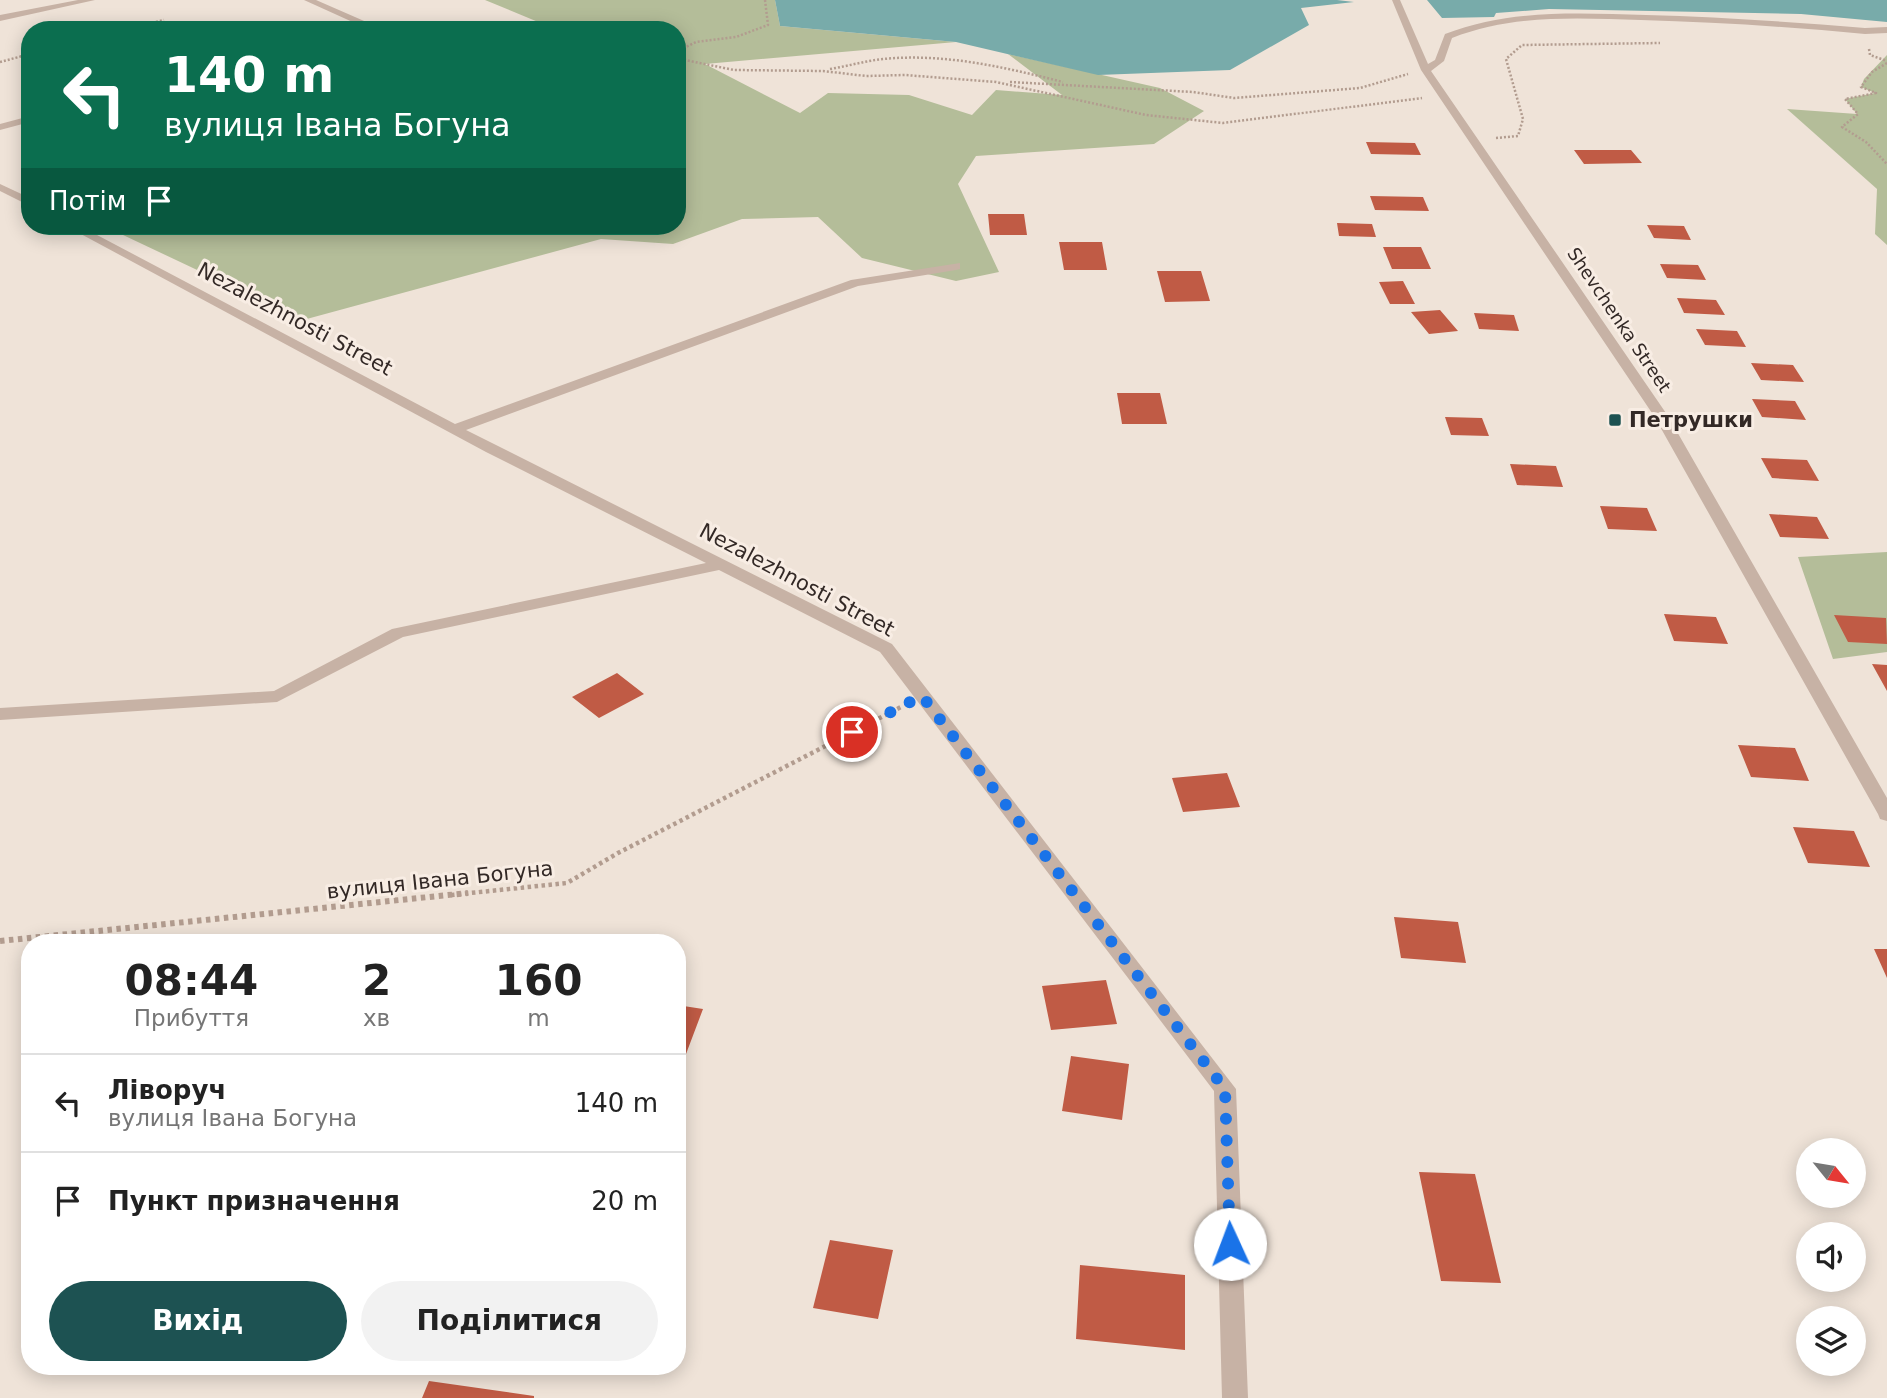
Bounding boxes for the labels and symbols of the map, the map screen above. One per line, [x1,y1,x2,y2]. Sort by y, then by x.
street label: Shevchenka Street [1563,243,1676,396]
street label: Nezalezhnosti Street [193,257,397,381]
place label: Петрушки [1629,408,1753,432]
marker: Петрушки [1607,412,1623,428]
street label: Nezalezhnosti Street [695,518,899,642]
pin [822,702,882,762]
street label: вулиця Івана Богуна [326,856,554,904]
north arrow [1796,1138,1866,1208]
position arrow [1193,1207,1267,1281]

